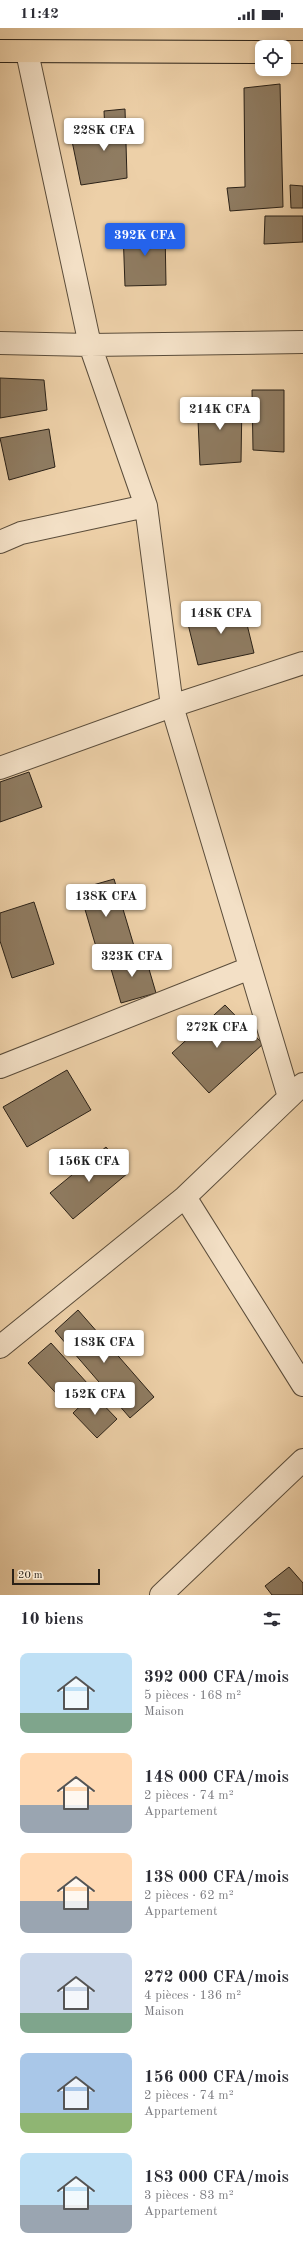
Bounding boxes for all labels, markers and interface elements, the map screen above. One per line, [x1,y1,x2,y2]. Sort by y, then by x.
text: 11:42 [20,7,59,22]
map controls [255,40,291,76]
button: locate [255,40,291,76]
pin: 228K CFA [63,118,145,152]
text: 228K CFA [73,124,135,137]
pin: 392K CFA [104,223,186,257]
text: 392K CFA [114,229,176,242]
pin: 214K CFA [179,397,261,431]
text: 214K CFA [189,403,251,416]
pin: 148K CFA [180,601,262,635]
text: 148K CFA [190,607,252,620]
pin: 138K CFA [65,884,147,918]
text: 138K CFA [75,890,137,903]
pin: 323K CFA [91,944,173,978]
text: 323K CFA [101,950,163,963]
pin: 272K CFA [176,1015,258,1049]
text: 272K CFA [186,1021,248,1034]
pin: 156K CFA [48,1149,130,1183]
text: 156K CFA [58,1155,120,1168]
pin: 183K CFA [63,1330,145,1364]
text: 183K CFA [73,1336,135,1349]
pin: 152K CFA [54,1382,136,1416]
text: 152K CFA [64,1388,126,1401]
scale bar [12,1567,100,1586]
text: 20 m [18,1570,43,1581]
icon: filters [261,1608,283,1630]
text: 10 biens [20,1611,83,1628]
icon: home [52,1669,100,1717]
text: 392 000 CFA/mois [144,1669,289,1686]
text: 5 pièces · 168 m² [144,1689,241,1702]
text: Maison [144,1705,184,1718]
icon: home [52,1769,100,1817]
text: 148 000 CFA/mois [144,1769,289,1786]
text: 2 pièces · 74 m² [144,1789,234,1802]
text: Appartement [144,1805,218,1818]
icon: home [52,1869,100,1917]
text: 138 000 CFA/mois [144,1869,289,1886]
text: 2 pièces · 62 m² [144,1889,234,1902]
text: Appartement [144,1905,218,1918]
icon: home [52,1969,100,2017]
text: 272 000 CFA/mois [144,1969,289,1986]
text: 4 pièces · 136 m² [144,1989,241,2002]
text: Maison [144,2005,184,2018]
icon: home [52,2069,100,2117]
text: 156 000 CFA/mois [144,2069,289,2086]
text: 2 pièces · 74 m² [144,2089,234,2102]
text: Appartement [144,2105,218,2118]
icon: home [52,2169,100,2217]
text: 183 000 CFA/mois [144,2169,289,2186]
text: 3 pièces · 83 m² [144,2189,234,2202]
text: Appartement [144,2205,218,2218]

